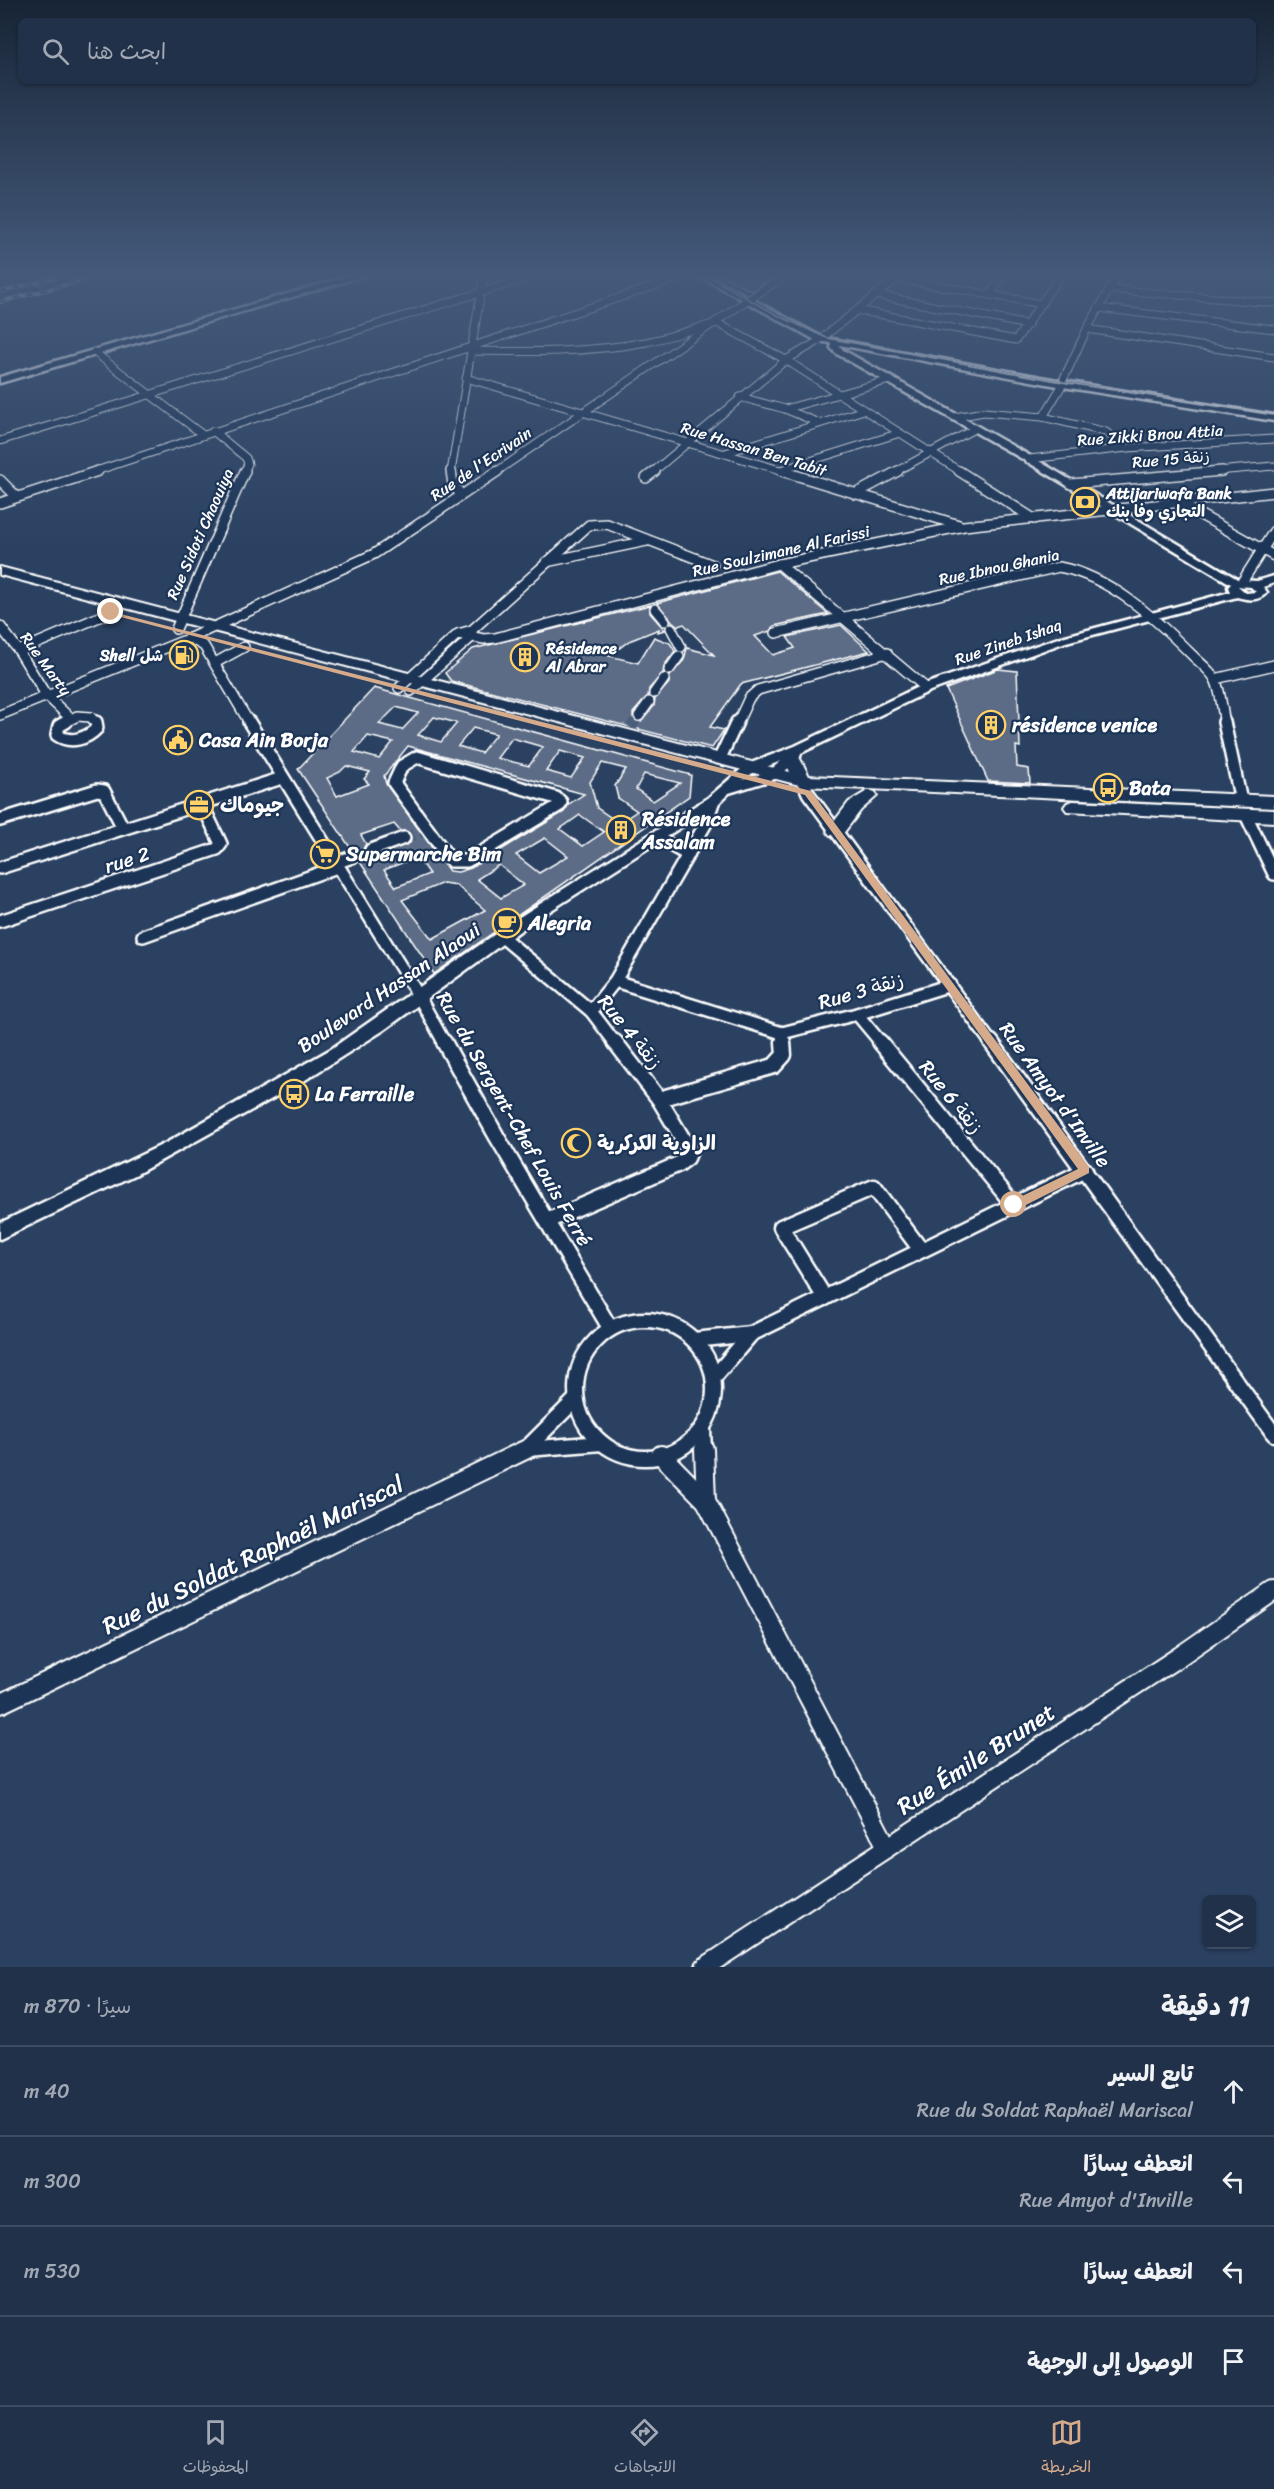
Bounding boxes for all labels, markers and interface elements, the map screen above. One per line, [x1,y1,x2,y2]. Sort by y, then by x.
search box [18,18,1256,84]
text: ابحث هنا [87,32,166,71]
icon: search [39,35,72,68]
street label: Rue Hassan Ben Tabit [677,413,831,485]
street label: Rue Zikki Bnou Attia [1076,415,1225,455]
street label: Rue de l'Ecrivain [424,419,538,509]
street label: Rue 15 زنقة [1131,441,1211,477]
street label: Rue Sidoti Chaouiya [158,464,242,604]
place label: Attijariwafa Bank التجاري وفا بنك [1105,479,1232,526]
bank icon: Attijariwafa Bank التجاري وفا بنك [1069,486,1101,518]
street label: Rue Soulzimane Al Farissi [689,516,873,586]
street label: Rue Ibnou Ghania [936,540,1062,594]
route end [97,598,123,624]
street label: Rue Zineb Ishaq [951,610,1065,674]
street label: Rue Marty [12,625,80,703]
place label: Résidence Al Abrar [545,634,617,681]
fuel station icon: Shell شل [168,639,200,671]
place label: Shell شل [99,641,163,670]
building icon: Résidence Al Abrar [509,641,541,673]
place label: résidence venice [1011,708,1157,743]
building icon: résidence venice [975,709,1007,741]
place label: Casa Ain Borja [198,723,329,758]
public building icon: Casa Ain Borja [162,724,194,756]
place label: Bata [1129,771,1171,806]
bus stop icon: Bata [1092,772,1124,804]
place label: جيوماك [220,788,284,823]
office icon: جيوماك [183,789,215,821]
place label: Résidence Assalam [641,802,731,860]
building icon: Résidence Assalam [605,814,637,846]
street label: rue 2 [100,836,155,884]
place label: Supermarche Bim [345,837,502,872]
supermarket icon: Supermarche Bim [309,838,341,870]
place label: Alegria [527,906,592,941]
cafe icon: Alegria [491,907,523,939]
street label: Boulevard Hassan Alaoui [290,913,489,1063]
street label: Rue 3 زنقة [814,962,908,1020]
street label: Rue du Sergent-Chef Louis Ferré [426,985,602,1253]
street label: Rue 4 زنقة [588,986,672,1078]
street label: Rue Amyot d'Inville [990,1014,1120,1176]
street label: Rue 6 زنقة [910,1052,992,1142]
place label: La Ferraille [315,1077,415,1112]
bus stop icon: La Ferraille [278,1078,310,1110]
place label: الزاوية الكركرية [597,1126,716,1161]
mosque icon: الزاوية الكركرية [560,1127,592,1159]
route start [1000,1191,1026,1217]
street label: Rue du Soldat Raphaël Mariscal [95,1463,412,1647]
street label: Rue Émile Brunet [888,1692,1064,1826]
map controls [1202,1895,1256,1949]
button: layers [1202,1895,1256,1949]
text: 11 دقيقة [1161,1983,1250,2029]
text: سيرًا · 870 m [24,1989,131,2024]
text: تابع السير [1109,2054,1193,2093]
text: 40 m [24,2074,70,2109]
icon: ahead [1217,2075,1250,2108]
text: Rue du Soldat Raphaël Mariscal [917,2093,1193,2128]
text: انعطف يسارًا [1083,2144,1193,2183]
text: 300 m [24,2164,81,2199]
icon: left [1217,2165,1250,2198]
text: Rue Amyot d'Inville [1019,2183,1193,2218]
text: انعطف يسارًا [1083,2252,1193,2291]
text: 530 m [24,2254,80,2289]
icon: left [1217,2255,1250,2288]
text: الوصول إلى الوجهة [1027,2342,1193,2381]
icon: arrive [1217,2345,1250,2378]
tab: المحفوظات [183,2416,249,2481]
tab: الاتجاهات [614,2416,676,2481]
tab: الخريطة [1041,2416,1091,2481]

